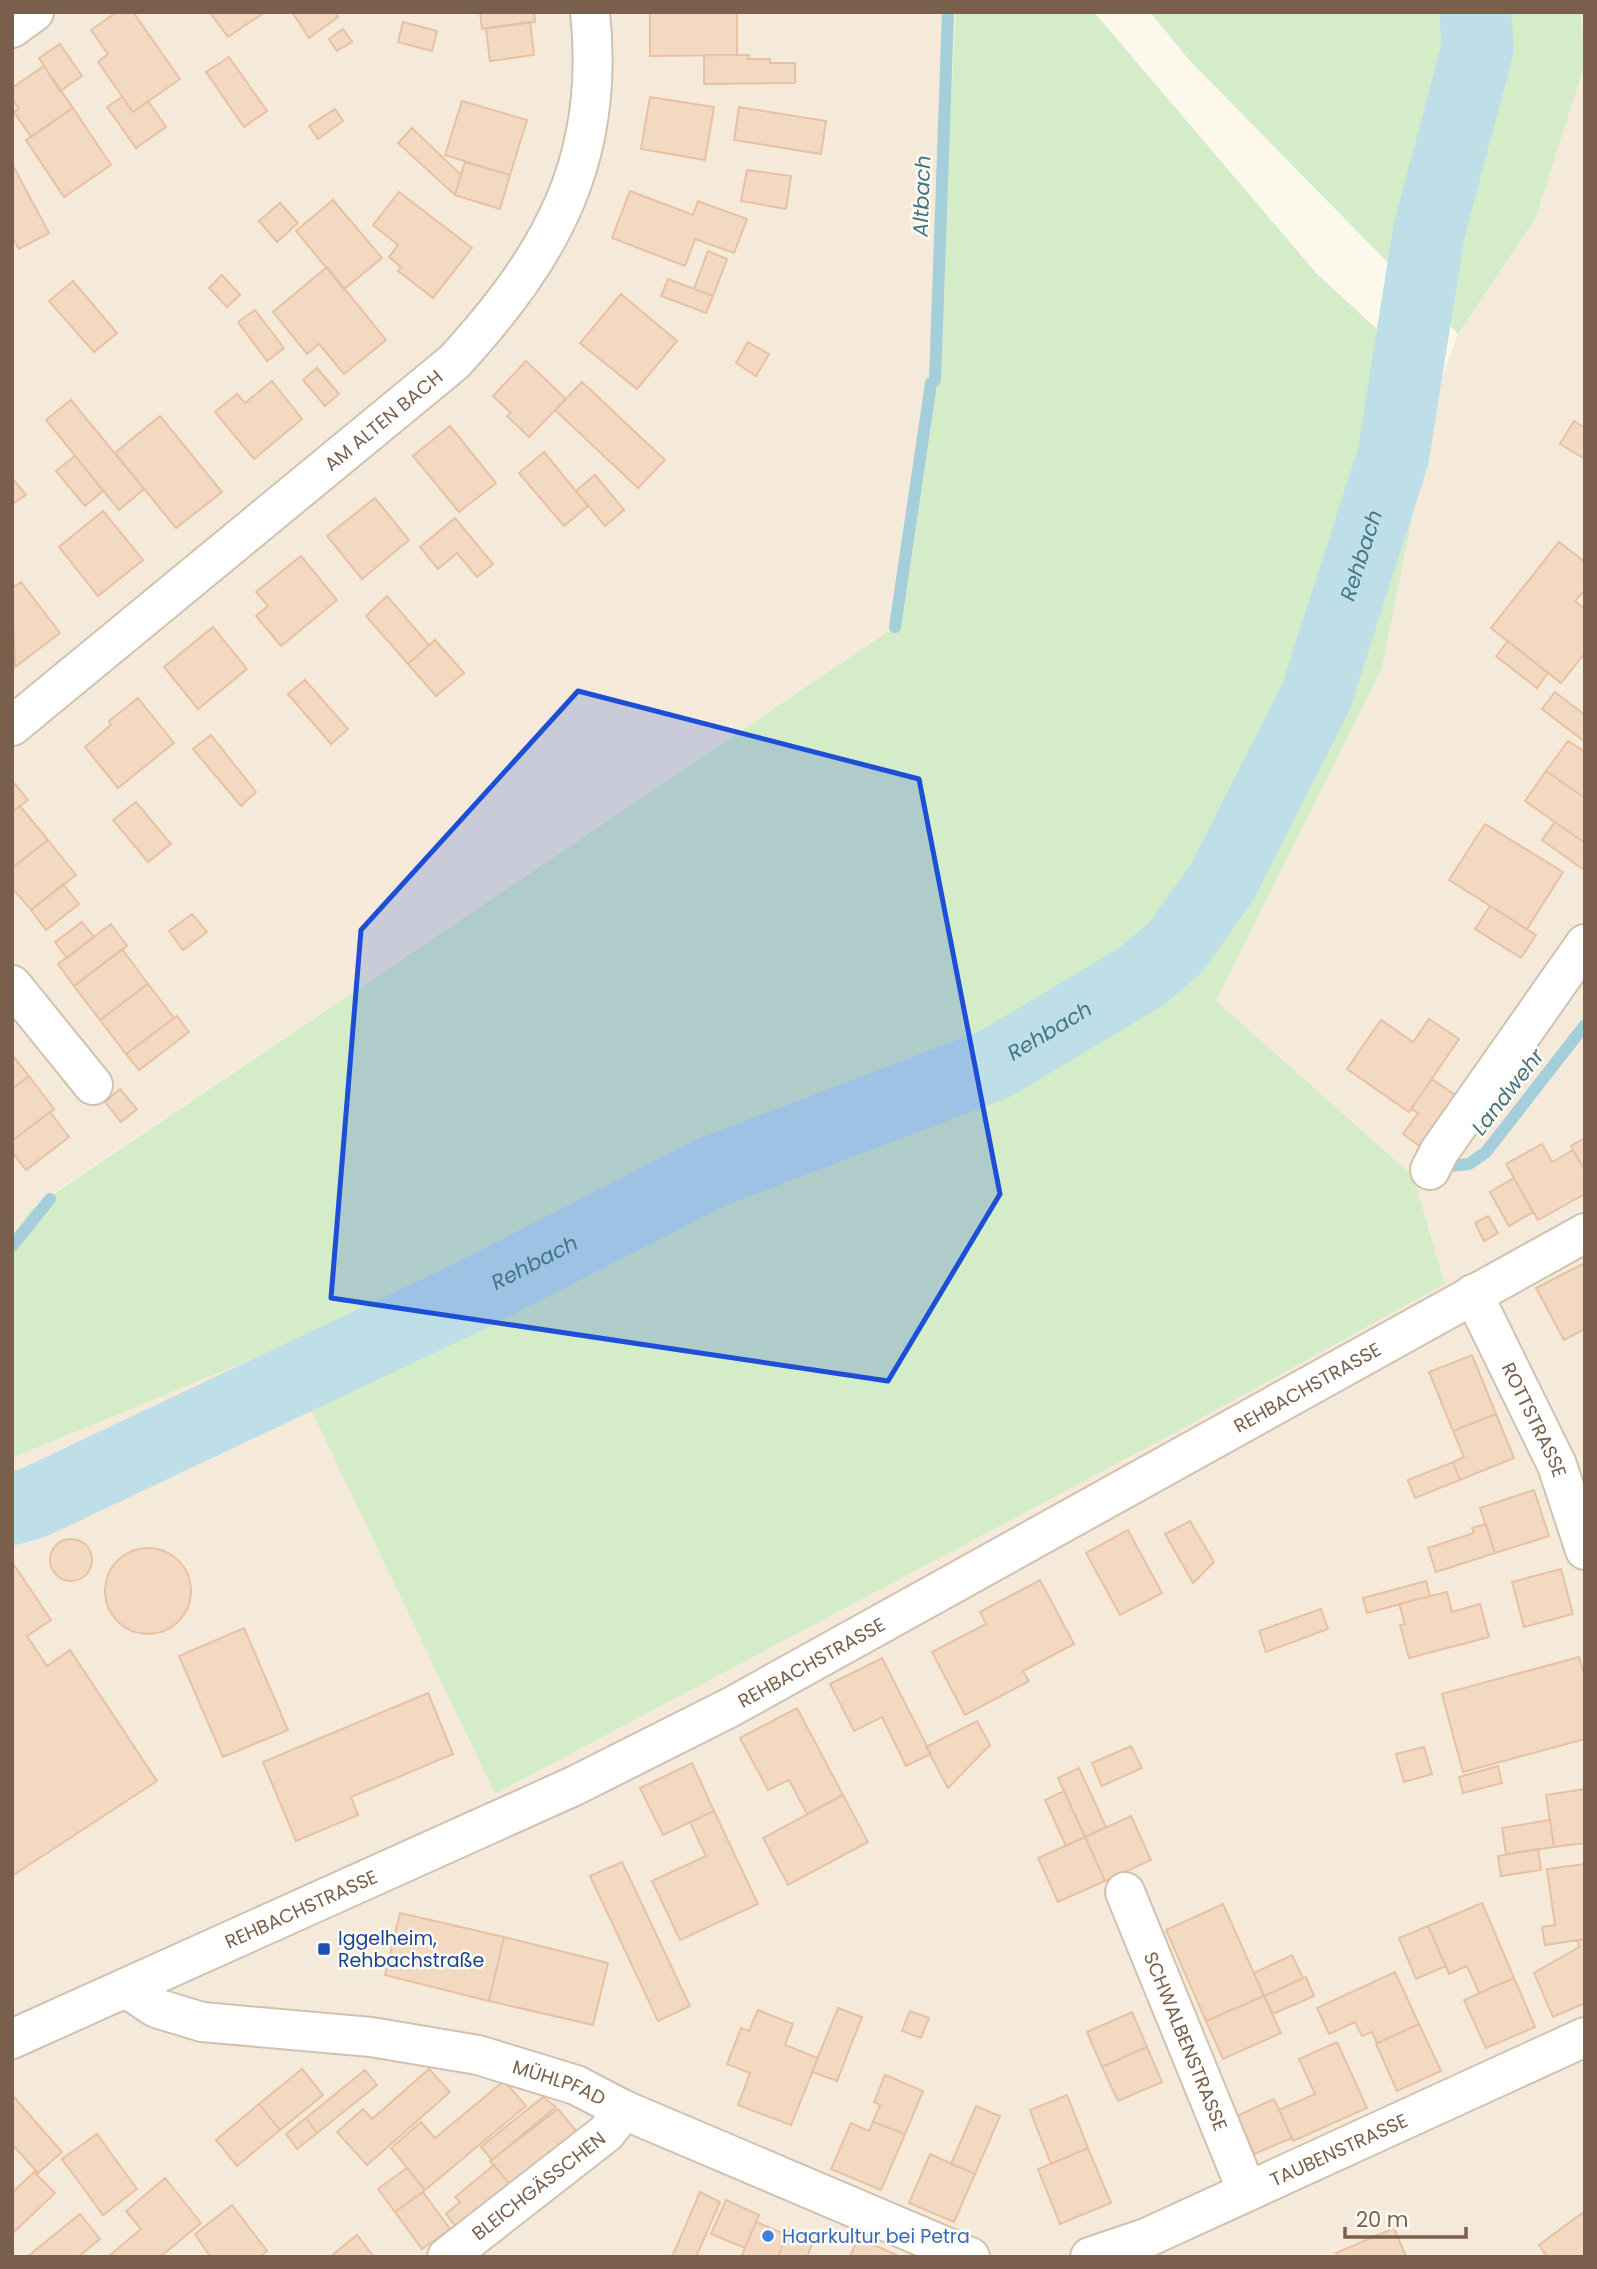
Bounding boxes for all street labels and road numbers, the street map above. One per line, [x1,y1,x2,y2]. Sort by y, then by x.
street label: AM ALTEN BACH [319,364,449,477]
street label: REHBACHSTRASSE [1229,1336,1386,1439]
street label: ROTTSTRASSE [1495,1358,1573,1481]
street label: REHBACHSTRASSE [733,1611,890,1715]
street label: REHBACHSTRASSE [221,1863,382,1955]
street label: SCHWALBENSTRASSE [1137,1948,1234,2135]
street label: MÜHLPFAD [509,2053,610,2112]
street label: TAUBENSTRASSE [1266,2107,1412,2193]
street label: BLEICHGÄSSCHEN [466,2125,611,2247]

